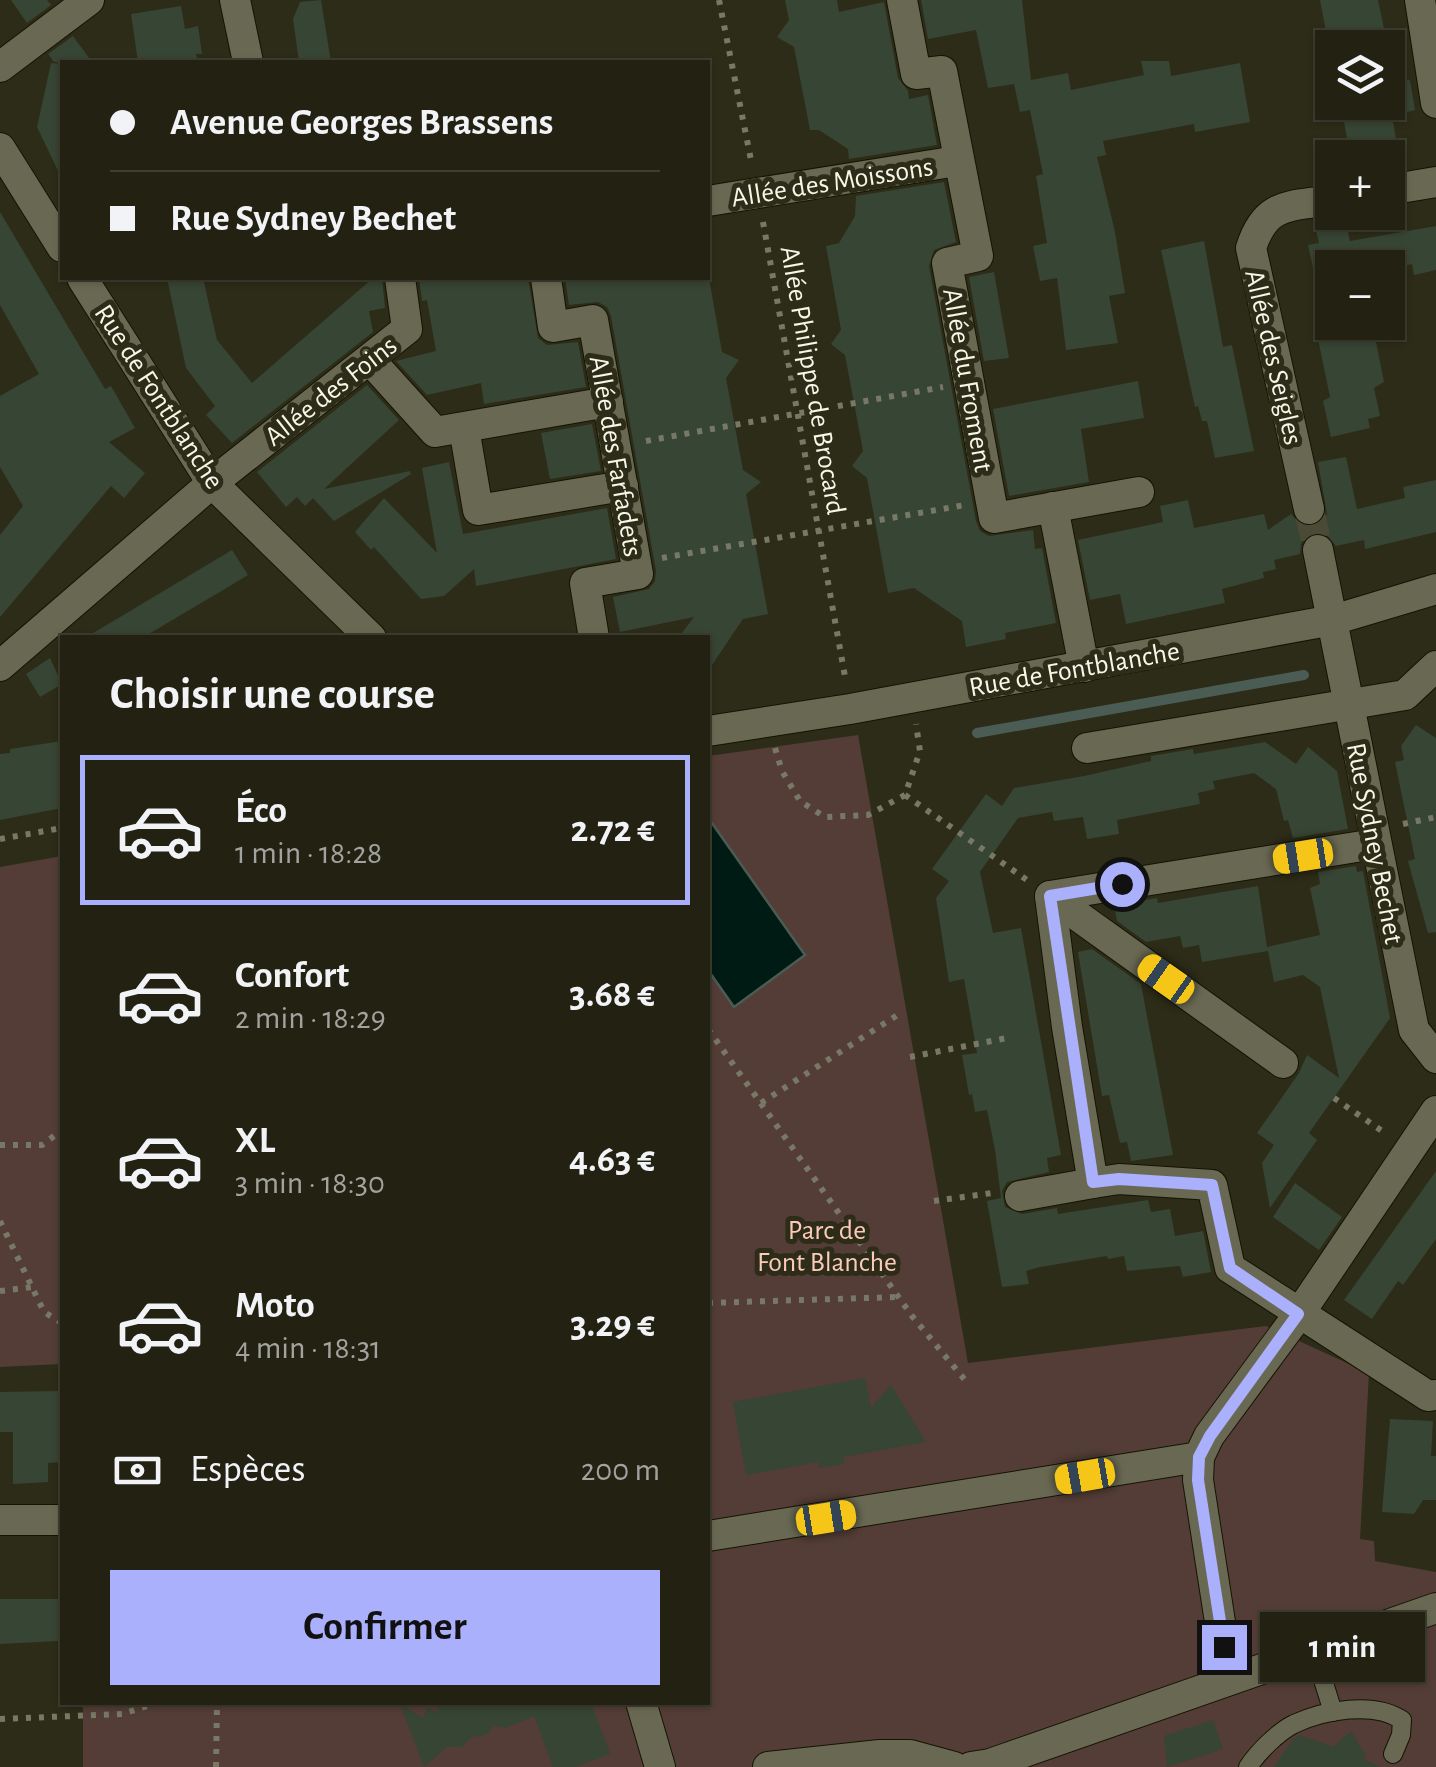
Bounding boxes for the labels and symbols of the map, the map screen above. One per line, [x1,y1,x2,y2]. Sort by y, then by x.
street label: Allée des Moissons [729,153,935,213]
street label: Allée Philippe de Brocard [775,244,849,517]
street label: Allée des Seigles [1239,267,1307,448]
street label: Allée du Froment [937,286,997,474]
street label: Rue de Fontblanche [88,300,228,494]
street label: Allée des Foins [260,331,403,452]
street label: Allée des Farfadets [584,354,647,559]
street label: Rue de Fontblanche [967,638,1182,702]
street label: Rue Sydney Bechet [1341,740,1407,946]
car [1271,836,1335,876]
route start [1100,862,1145,907]
car [1133,950,1199,1008]
park label: Parc de Font Blanche [757,1217,897,1277]
car [1053,1456,1117,1496]
car [794,1498,858,1538]
callout: 1 min [1259,1612,1424,1682]
route end [1202,1625,1247,1670]

